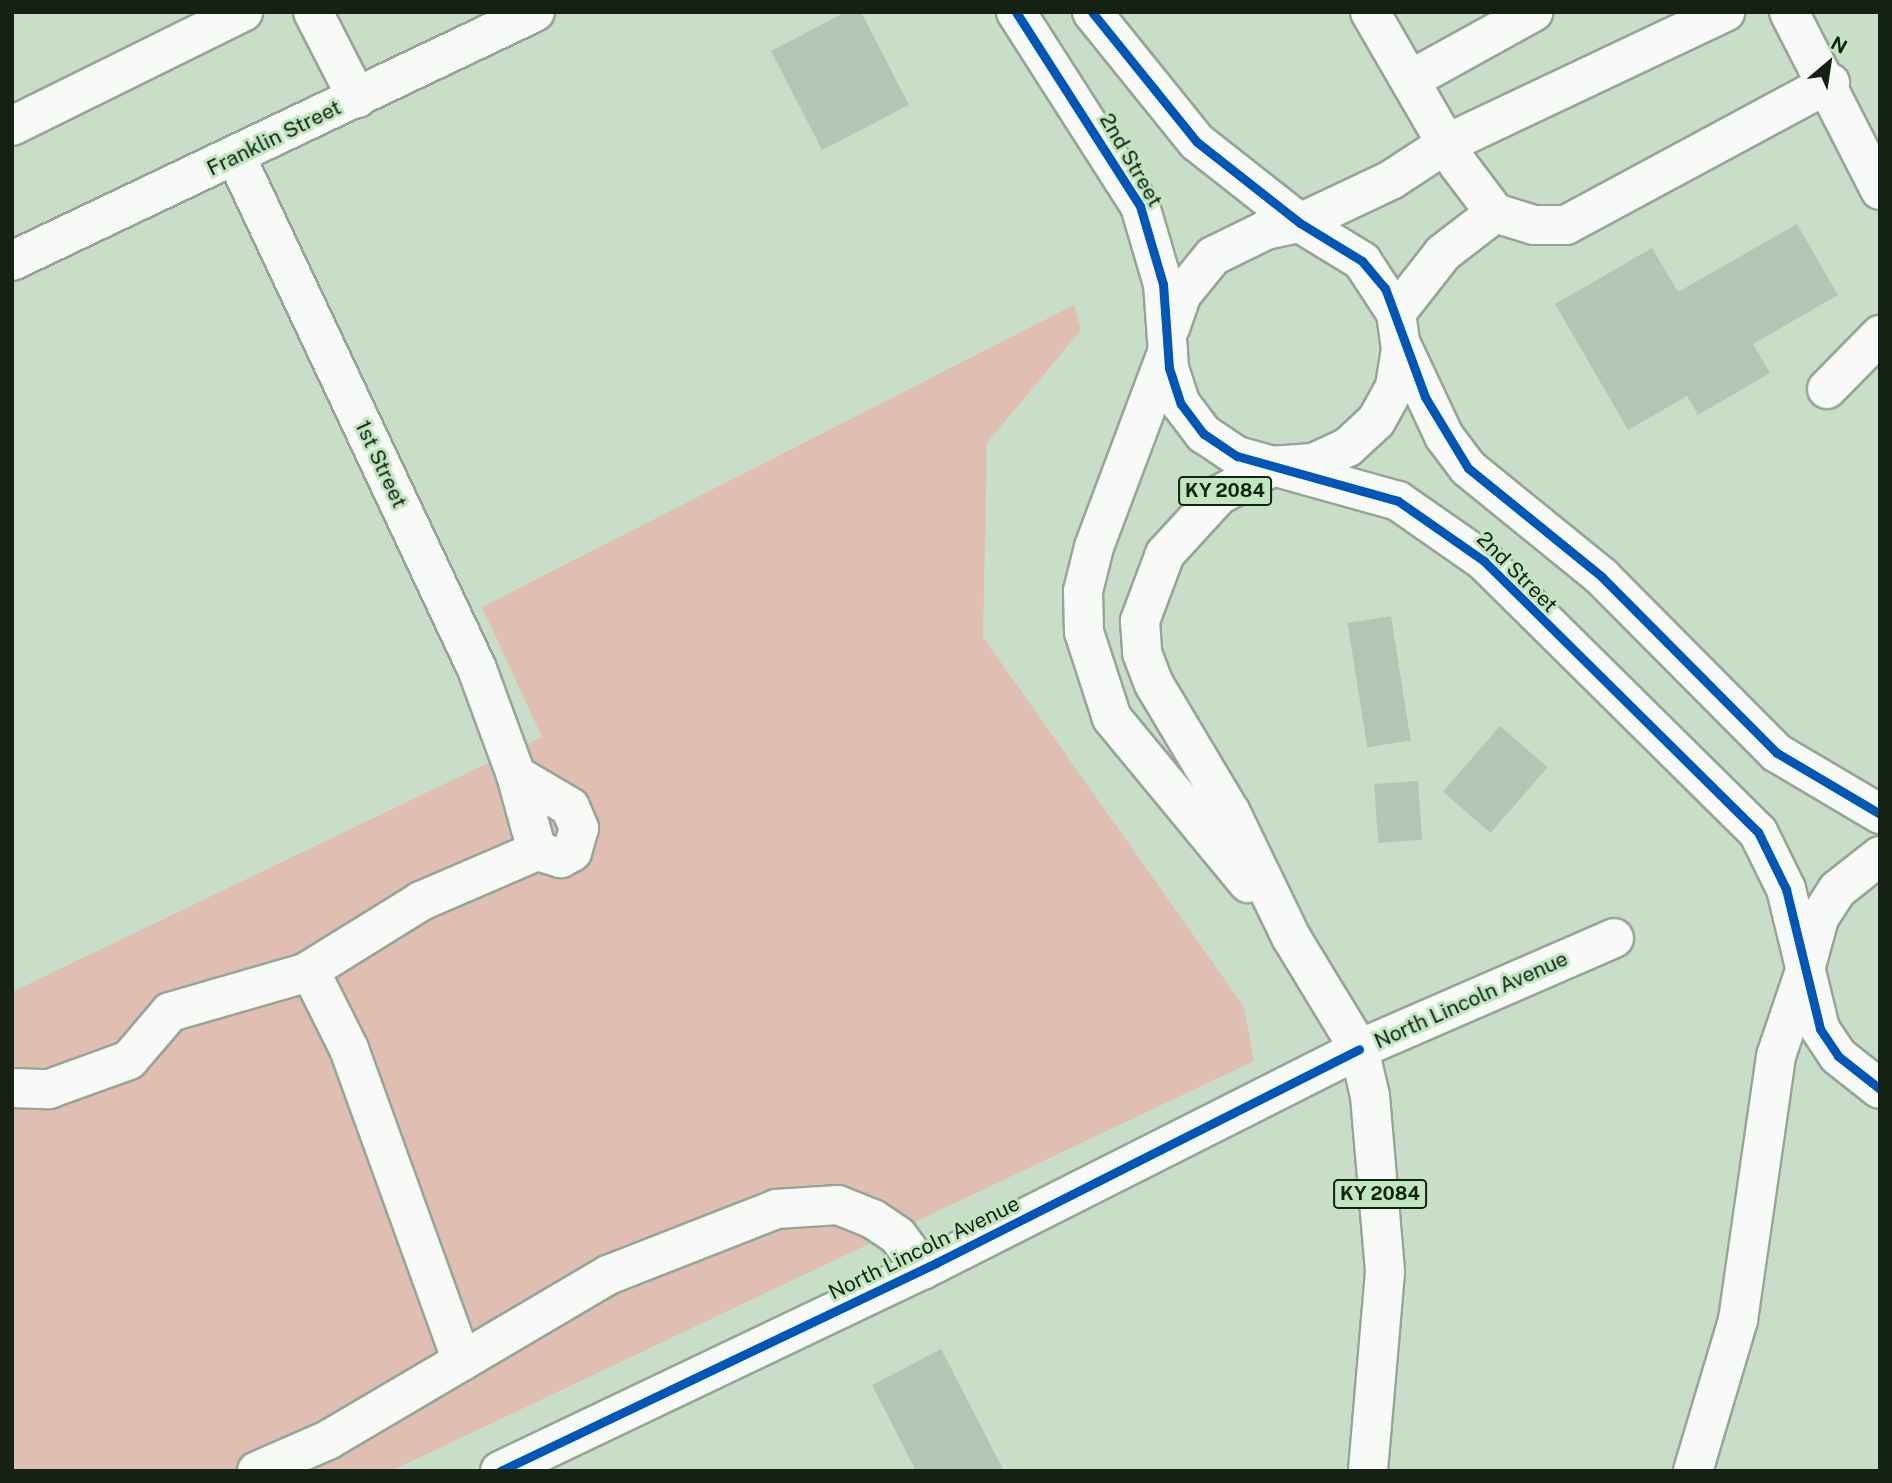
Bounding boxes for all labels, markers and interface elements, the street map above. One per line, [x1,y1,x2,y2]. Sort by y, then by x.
north arrow [1794,28,1864,98]
text: N [1827,31,1851,58]
street label: Franklin Street [203,95,345,181]
street label: 2nd Street [1094,109,1168,211]
street label: 1st Street [350,416,412,512]
road number: KY 2084 [1178,476,1272,506]
street label: 2nd Street [1471,526,1563,618]
street label: North Lincoln Avenue [1370,946,1572,1054]
road number: KY 2084 [1333,1178,1427,1210]
street label: North Lincoln Avenue [824,1191,1024,1305]

